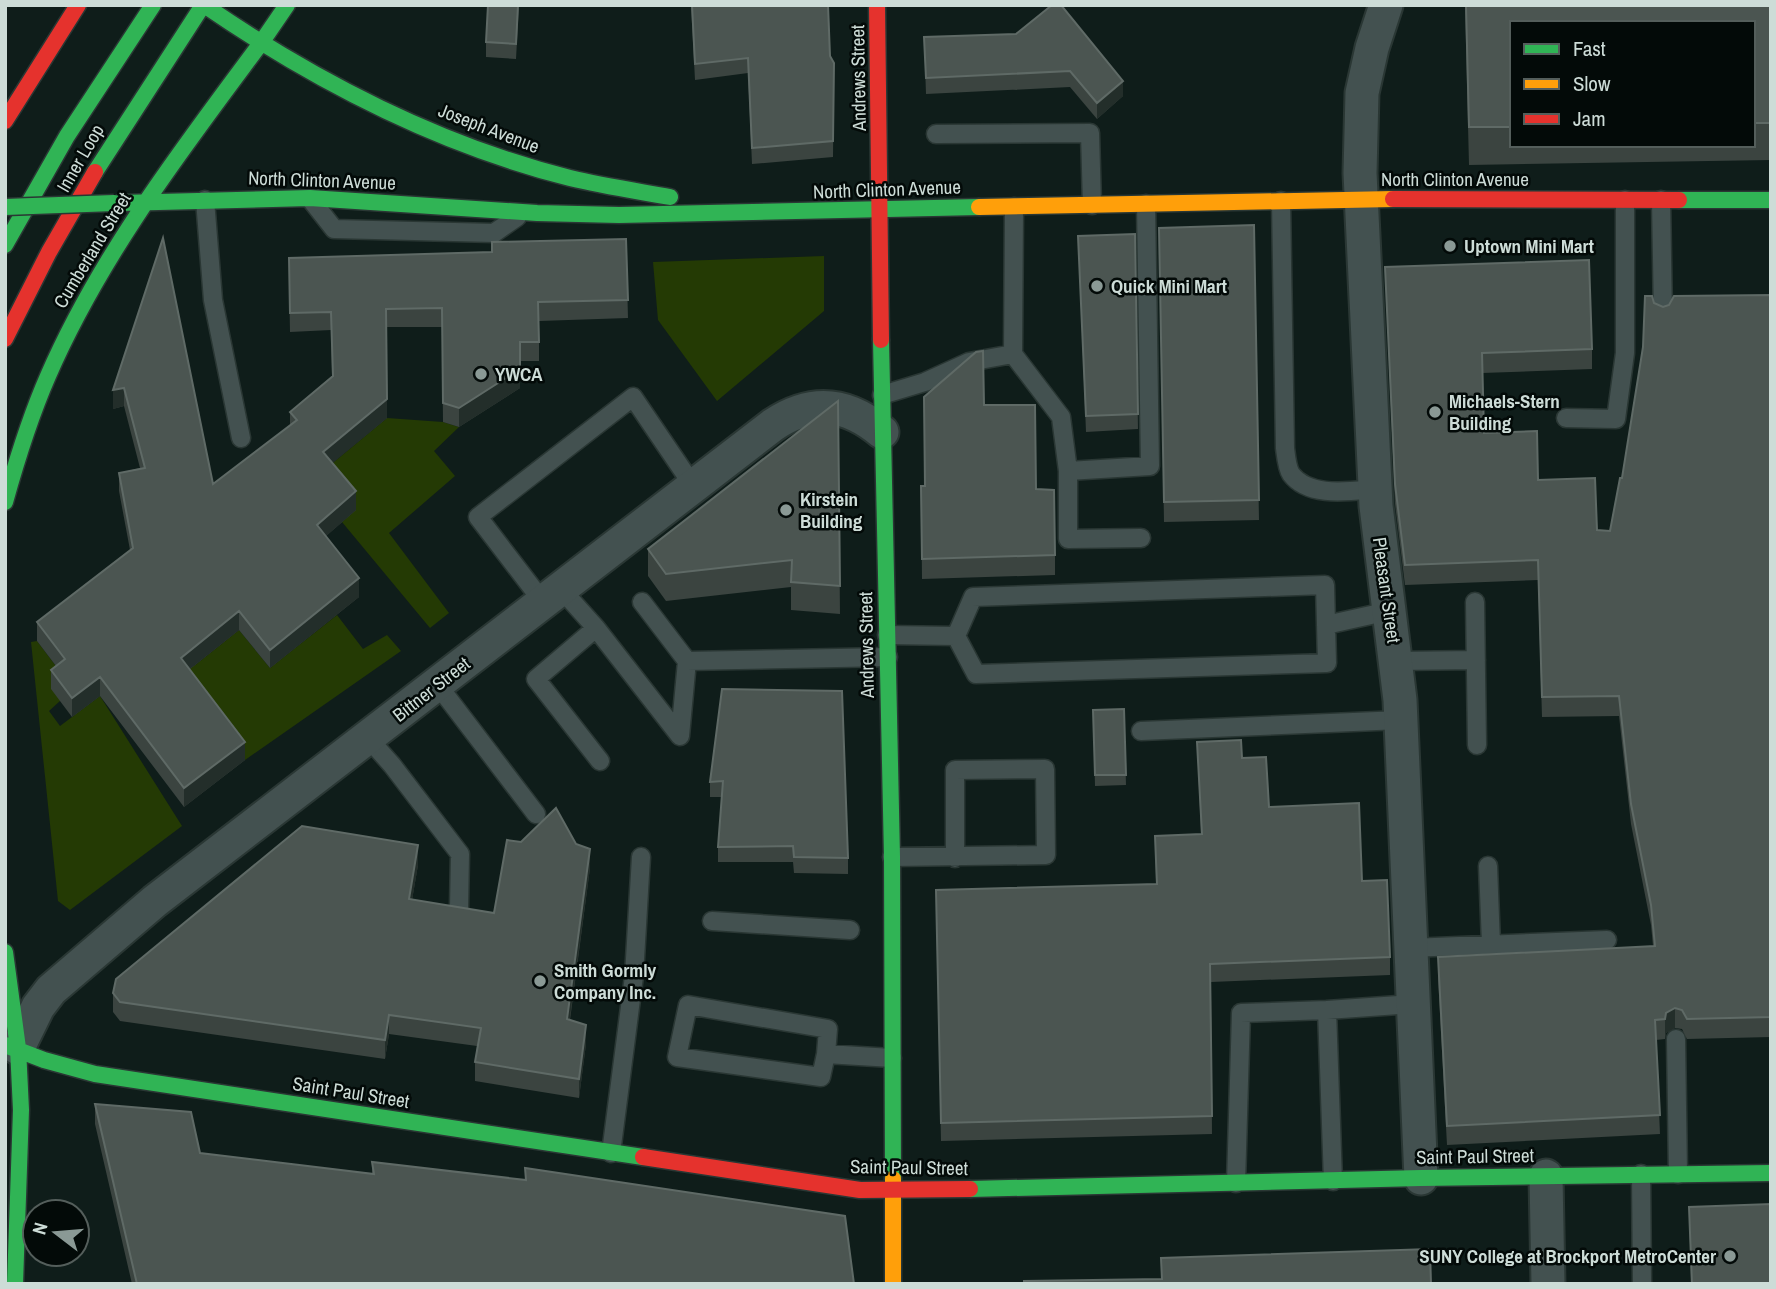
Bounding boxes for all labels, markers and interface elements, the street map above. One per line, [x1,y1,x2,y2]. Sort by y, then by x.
legend [1510,21,1755,147]
street label: Andrews Street [844,24,872,132]
text: Fast [1573,34,1606,63]
text: Slow [1573,69,1611,98]
street label: Joseph Avenue [435,97,543,159]
text: Jam [1573,104,1606,133]
street label: Inner Loop [50,119,110,197]
street label: North Clinton Avenue [248,164,396,196]
street label: North Clinton Avenue [1381,166,1529,192]
street label: North Clinton Avenue [813,173,961,205]
street label: Cumberland Street [47,187,137,313]
place label: Uptown Mini Mart [1464,233,1594,259]
marker: Uptown Mini Mart [1442,238,1458,254]
place label: Quick Mini Mart [1111,273,1227,299]
marker: Quick Mini Mart [1089,278,1105,294]
place label: YWCA [495,361,543,387]
marker: YWCA [473,366,489,382]
place label: Michaels-Stern Building [1449,388,1560,436]
marker: Michaels-Stern Building [1427,404,1443,420]
place label: Kirstein Building [800,486,863,534]
marker: Kirstein Building [778,502,794,518]
street label: Pleasant Street [1367,535,1407,645]
street label: Andrews Street [852,591,880,699]
street label: Bittner Street [387,650,476,728]
place label: Smith Gormly Company Inc. [554,957,656,1005]
marker: Smith Gormly Company Inc. [532,973,548,989]
street label: Saint Paul Street [291,1070,412,1114]
street label: Saint Paul Street [1416,1142,1535,1170]
street label: Saint Paul Street [850,1153,969,1181]
north arrow [21,1198,91,1268]
text: N [26,1219,54,1237]
place label: SUNY College at Brockport MetroCenter [1419,1243,1716,1269]
marker: SUNY College at Brockport MetroCenter [1722,1248,1738,1264]

